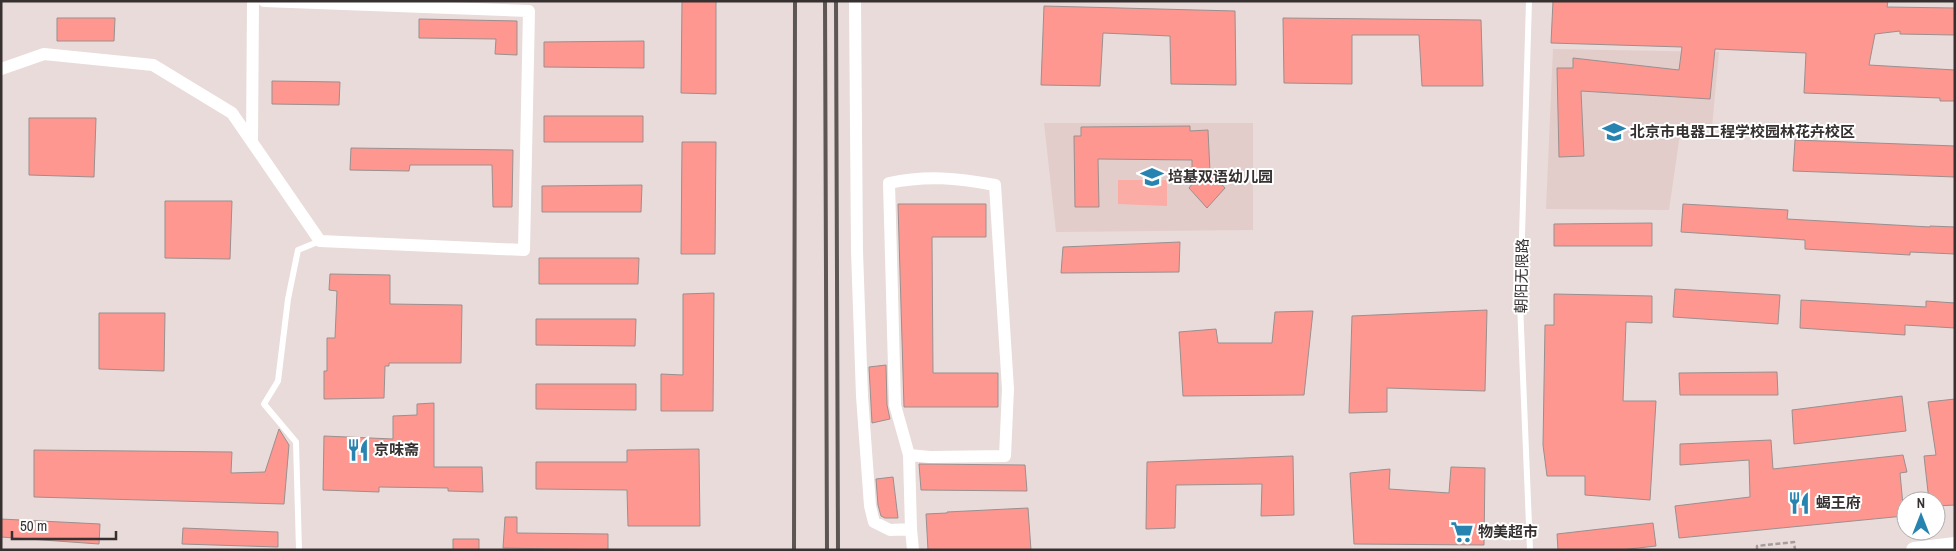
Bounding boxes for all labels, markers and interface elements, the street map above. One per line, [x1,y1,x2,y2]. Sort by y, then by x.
school or university icon: 北京市电器工程学校园林花卉校区 [1601,119,1627,145]
place label: 北京市电器工程学校园林花卉校区 [1630,121,1855,142]
school or university icon: 培基双语幼儿园 [1139,164,1165,190]
place label: 培基双语幼儿园 [1168,166,1273,187]
street label: 朝阳无限路 [1510,238,1533,314]
restaurant icon: 京味斋 [345,437,371,463]
place label: 京味斋 [374,439,419,460]
restaurant icon: 蝎王府 [1786,490,1812,516]
north arrow [1896,491,1946,541]
place label: 蝎王府 [1816,492,1861,513]
text: N [1917,494,1925,512]
scale bar [12,508,116,540]
text: 50 m [20,515,47,536]
supermarket icon: 物美超市 [1449,519,1475,545]
place label: 物美超市 [1478,521,1538,542]

